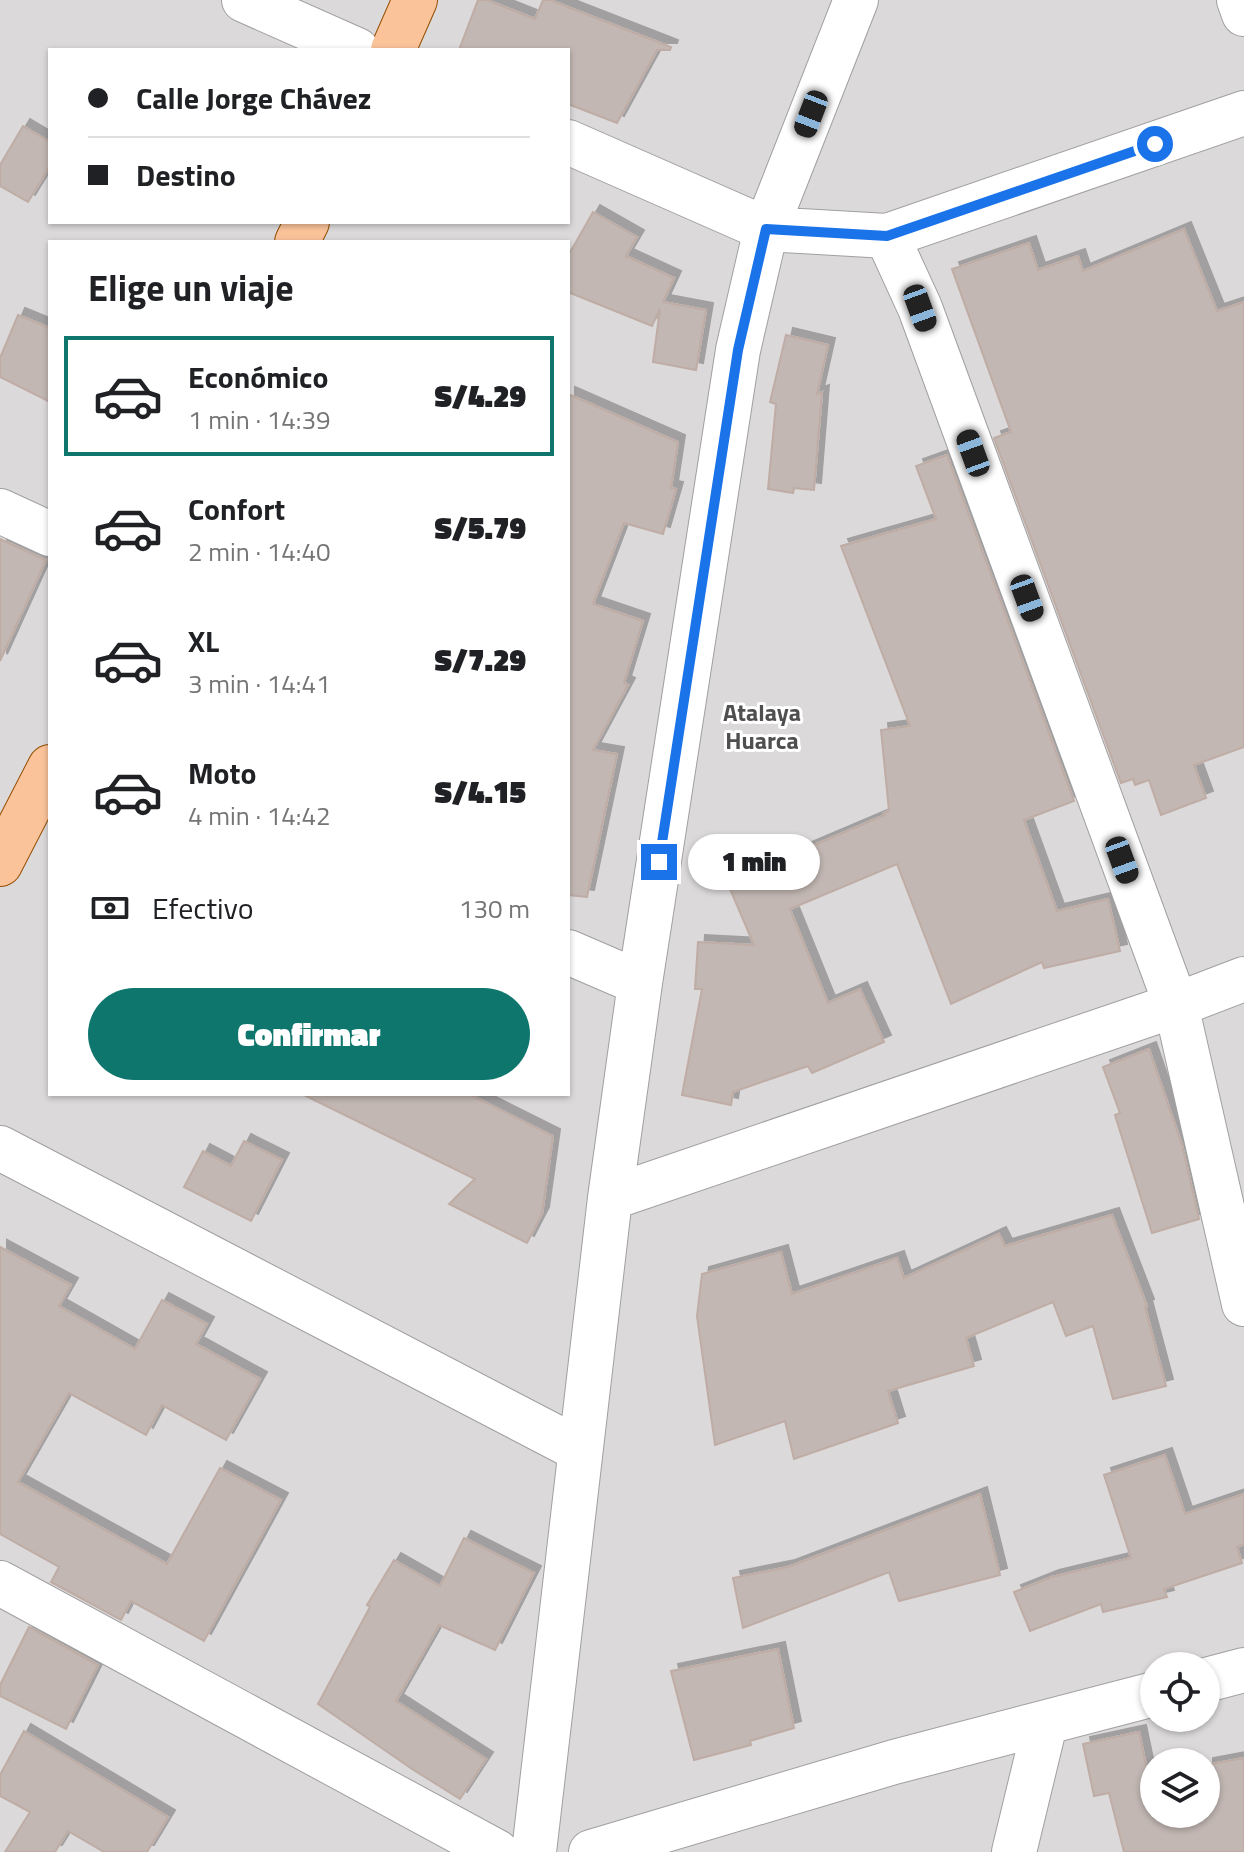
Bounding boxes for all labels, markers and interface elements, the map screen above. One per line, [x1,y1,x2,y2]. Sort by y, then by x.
text: Calle Jorge Chávez [136,75,371,121]
car [791,87,831,141]
route start [1137,126,1173,162]
text: Destino [136,152,236,198]
text: Elige un viaje [88,260,294,315]
car [901,281,939,335]
text: Económico [188,354,328,400]
icon: car [92,360,164,432]
text: S/4.29 [435,373,526,419]
text: 1 min · 14:39 [188,400,331,439]
car [954,426,992,480]
text: Confort [188,486,285,532]
icon: car [92,492,164,564]
text: S/5.79 [435,505,526,551]
text: 2 min · 14:40 [188,532,331,571]
car [1008,571,1046,625]
text: XL [188,618,219,664]
icon: car [92,624,164,696]
text: S/7.29 [435,637,526,683]
text: 3 min · 14:41 [188,664,331,703]
district label: Atalaya Huarca [723,694,801,758]
text: Moto [188,750,256,796]
icon: car [92,756,164,828]
text: S/4.15 [435,769,526,815]
text: 4 min · 14:42 [188,796,331,835]
car [1103,833,1141,887]
callout: 1 min [687,834,819,890]
text: 1 min [722,842,786,881]
route end [641,844,677,880]
text: Efectivo [152,885,254,931]
icon: cash [88,886,132,930]
text: 130 m [459,889,530,928]
button: Confirmar [88,988,530,1080]
map controls [1140,1652,1220,1828]
button: locate [1140,1652,1220,1732]
button: layers [1140,1748,1220,1828]

